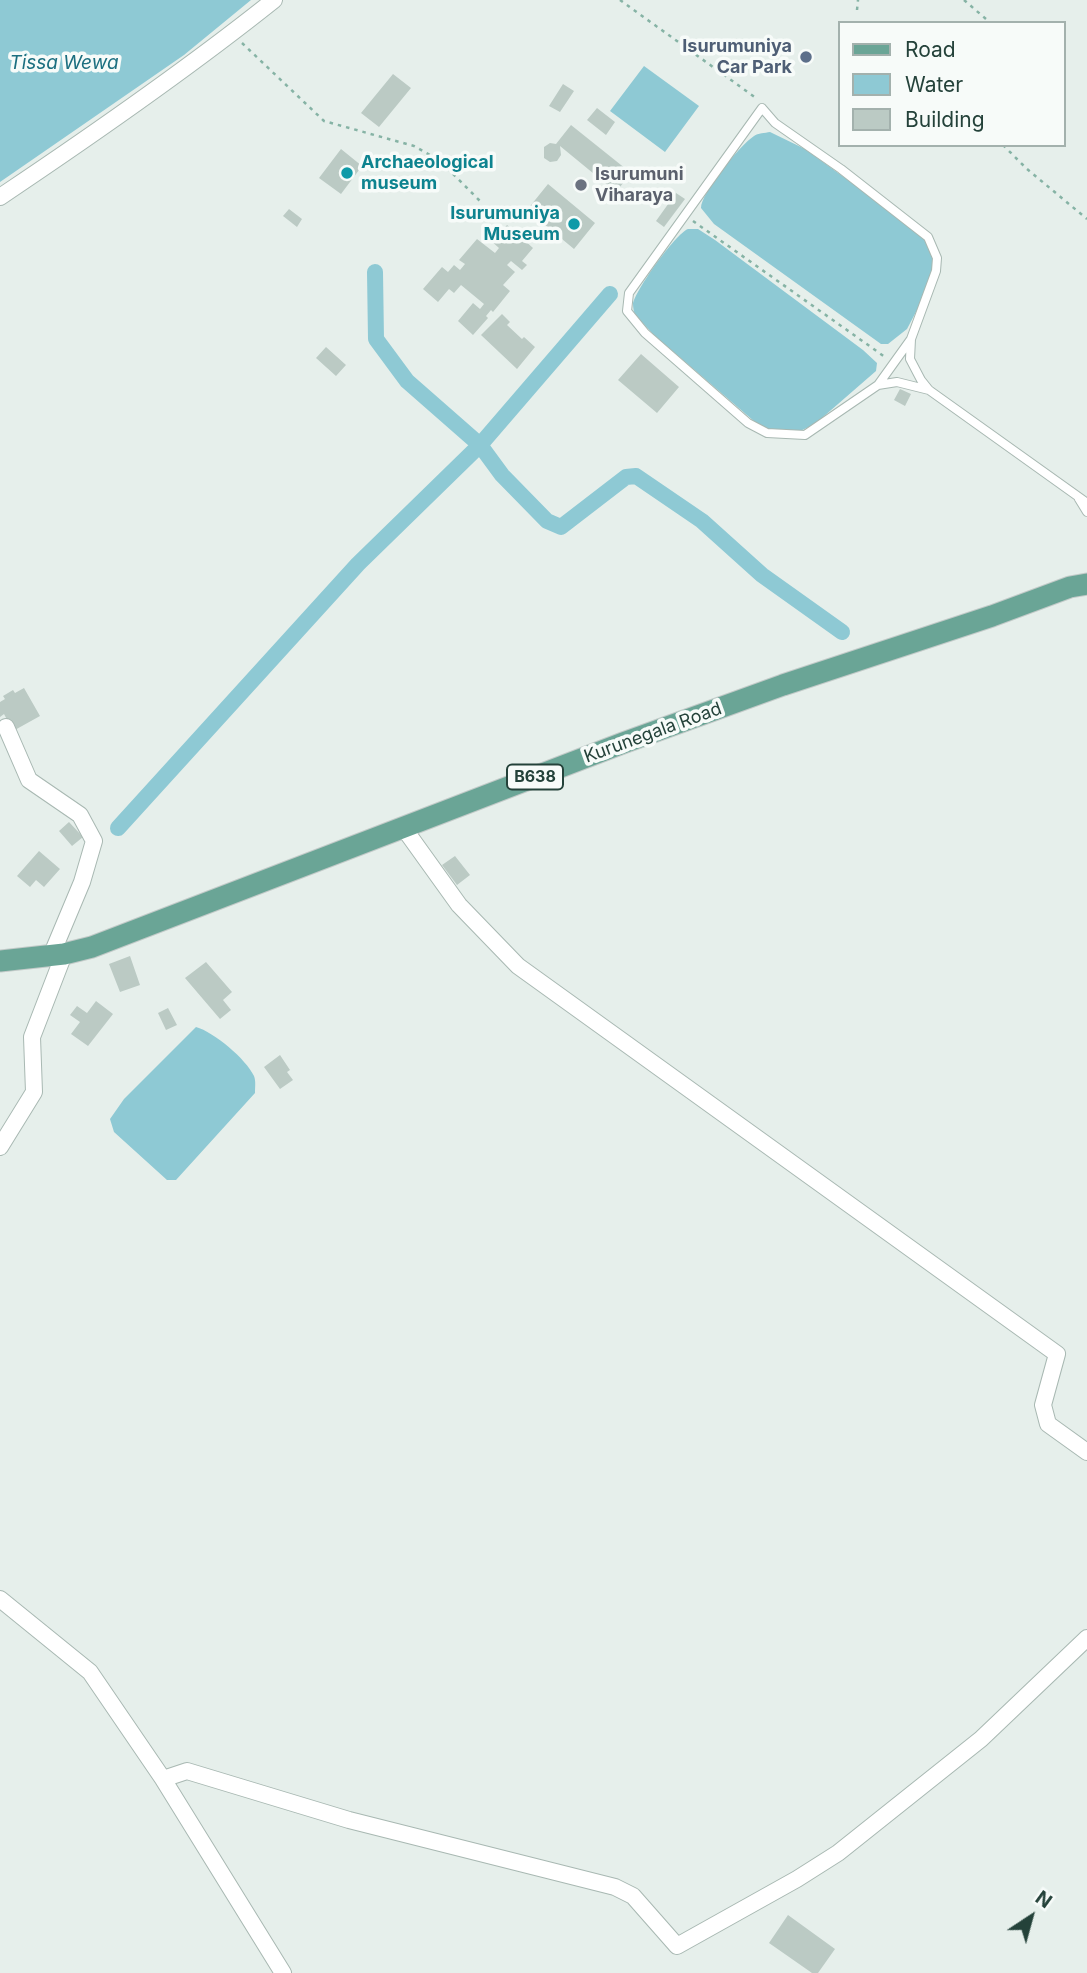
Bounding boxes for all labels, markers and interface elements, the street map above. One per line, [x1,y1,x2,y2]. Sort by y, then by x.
legend [838,21,1066,147]
place label: Isurumuniya Car Park [682,36,792,78]
text: Road [905,37,956,62]
marker: Isurumuniya Car Park [798,49,814,65]
water label: Tissa Wewa [9,52,119,74]
text: Water [905,72,963,97]
text: Building [905,107,985,132]
place label: Archaeological museum [361,152,494,194]
place label: Isurumuni Viharaya [595,164,684,206]
marker: Archaeological museum [339,165,355,181]
marker: Isurumuni Viharaya [573,177,589,193]
place label: Isurumuniya Museum [450,203,560,246]
marker: Isurumuniya Museum [566,216,582,232]
street label: Kurunegala Road [581,698,725,768]
road number: B638 [507,764,563,790]
north arrow [996,1882,1066,1952]
text: N [1031,1886,1056,1913]

